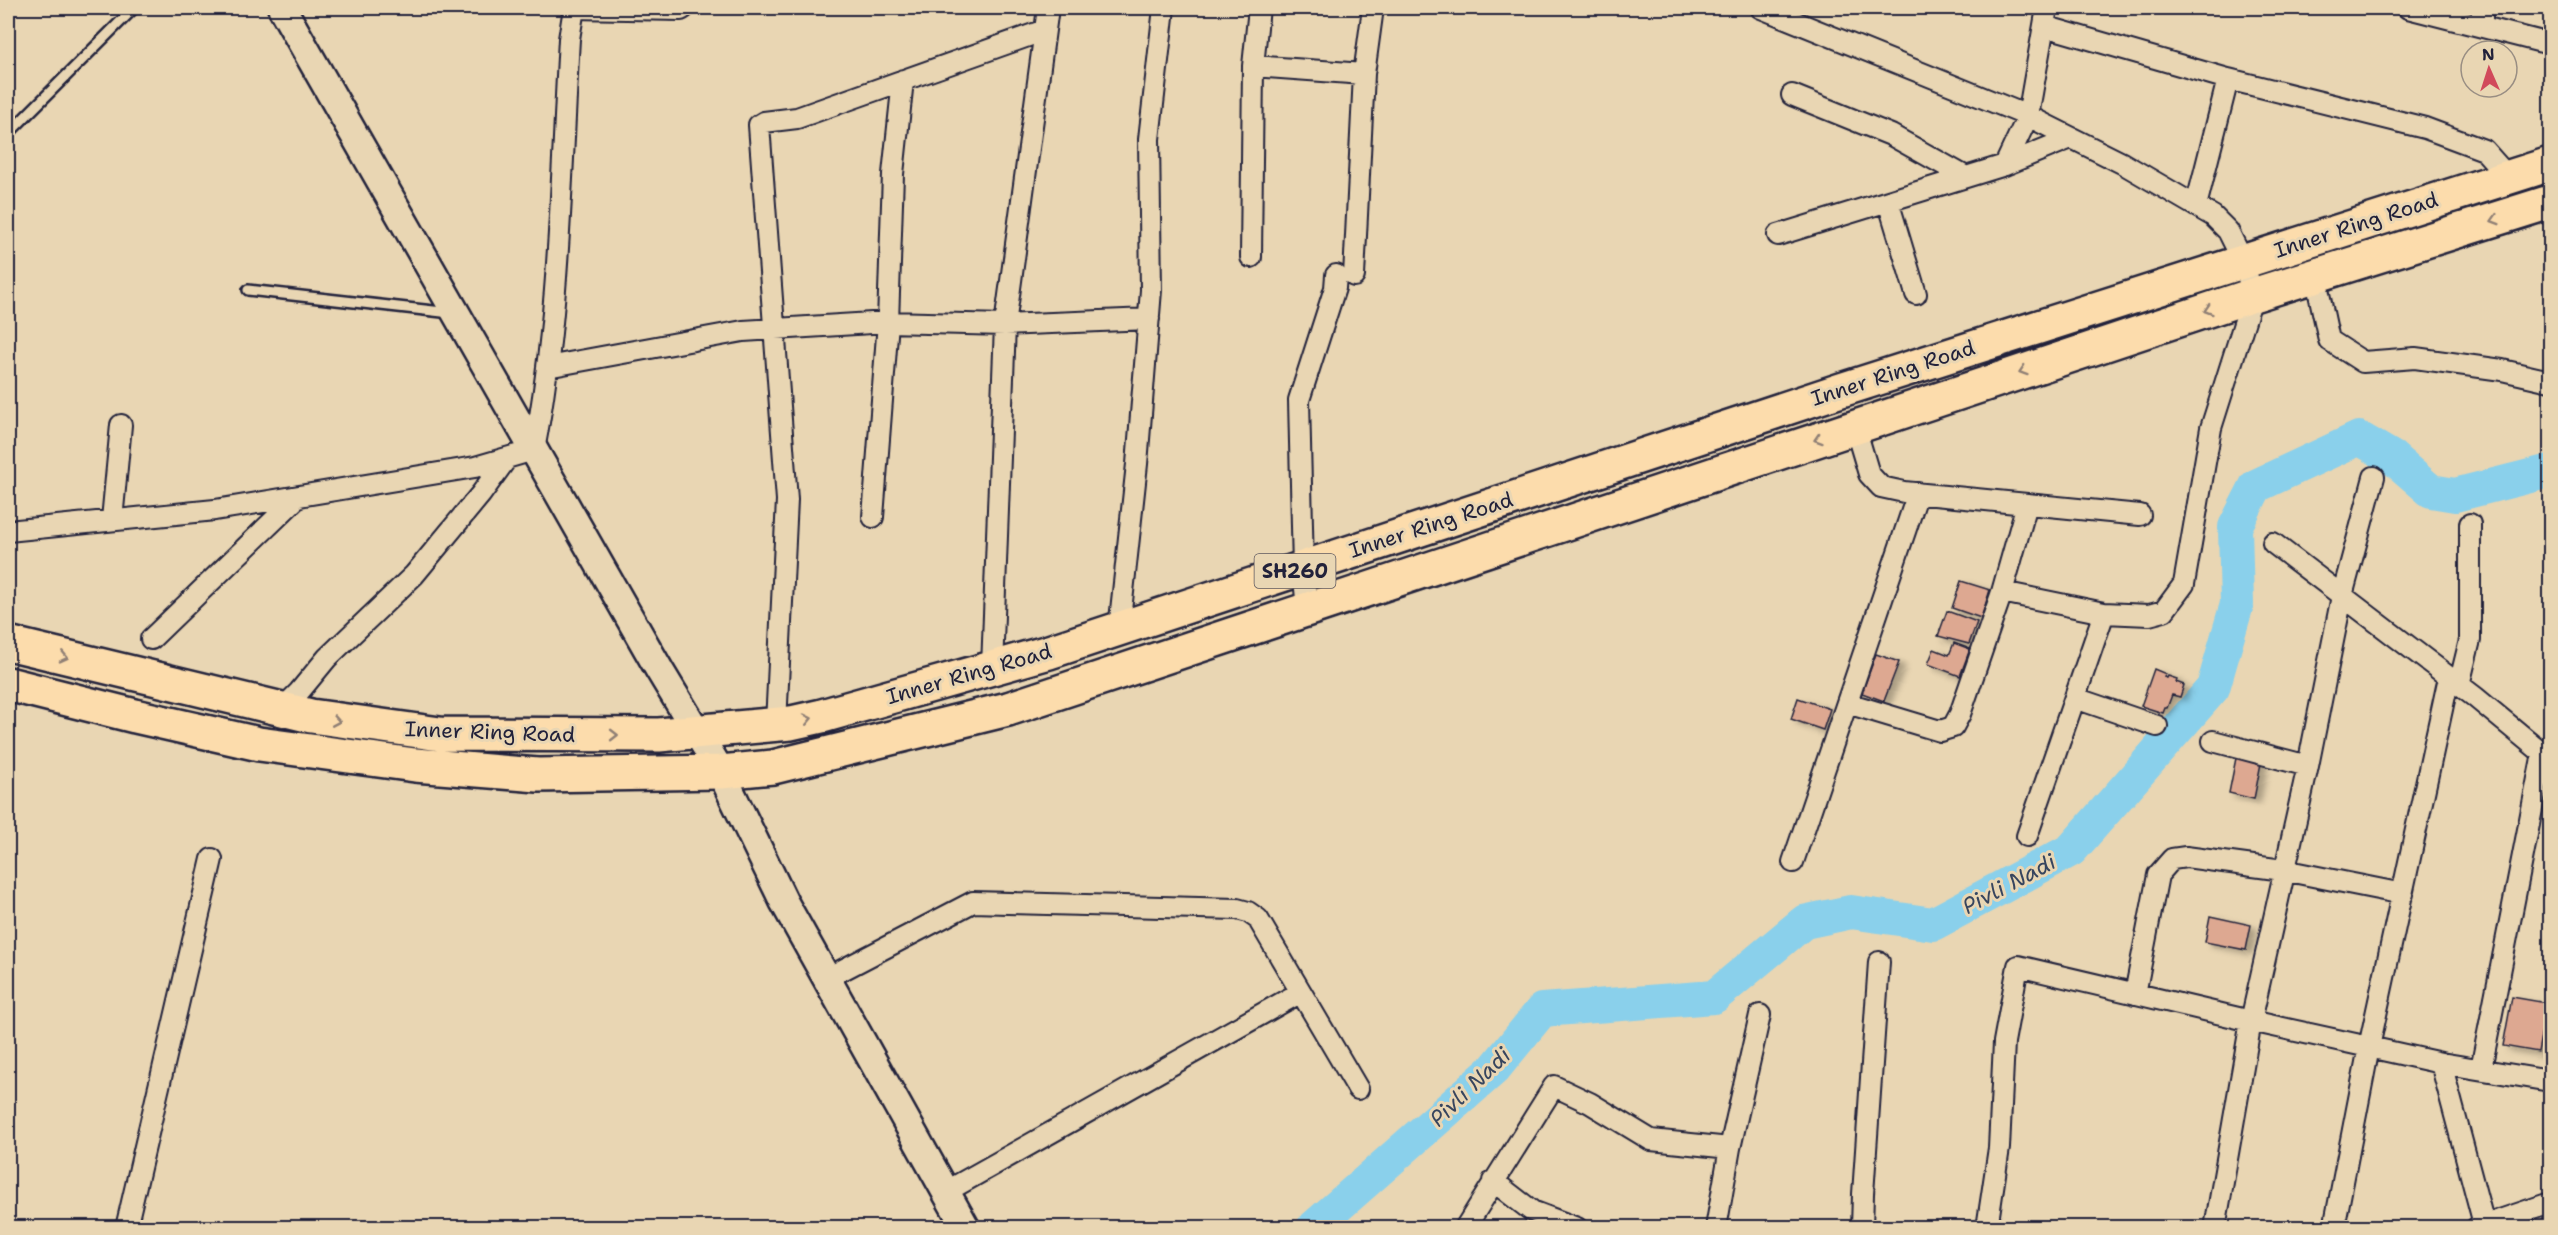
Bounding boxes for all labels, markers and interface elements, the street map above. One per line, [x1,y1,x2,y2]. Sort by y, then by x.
north arrow [2459,39,2519,99]
text: N [2481,44,2495,65]
street label: Inner Ring Road [2270,185,2442,265]
one-way arrow [2490,212,2501,225]
one-way arrow [2203,302,2214,315]
street label: Inner Ring Road [1807,333,1979,413]
one-way arrow [2018,364,2029,376]
one-way arrow [1813,432,1824,445]
street label: Inner Ring Road [1345,485,1517,565]
road number: SH260 [1254,554,1336,588]
street label: Inner Ring Road [883,637,1055,711]
one-way arrow [59,650,69,663]
one-way arrow [803,713,813,726]
one-way arrow [331,714,341,727]
street label: Inner Ring Road [404,715,576,749]
one-way arrow [610,729,619,741]
water label: Pivli Nadi [1957,847,2061,921]
water label: Pivli Nadi [1423,1041,1517,1133]

